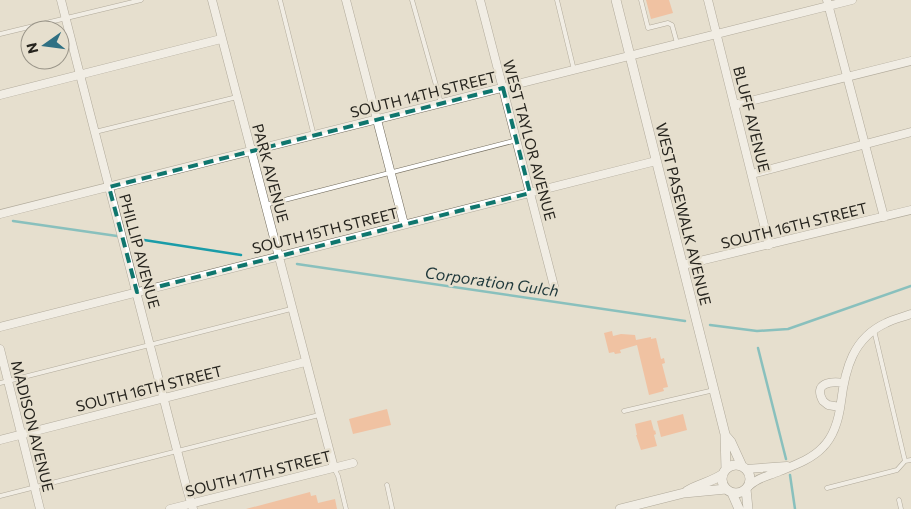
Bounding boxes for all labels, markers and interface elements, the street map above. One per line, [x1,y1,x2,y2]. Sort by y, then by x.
north arrow [20,20,70,70]
text: N [22,41,41,55]
street label: WEST TAYLOR AVENUE [500,58,560,222]
street label: BLUFF AVENUE [730,64,774,174]
street label: SOUTH 14TH STREET [348,67,498,121]
street label: WEST PASEWALK AVENUE [653,121,715,307]
street label: PARK AVENUE [249,122,293,224]
street label: PHILLIP AVENUE [116,192,164,310]
street label: SOUTH 16TH STREET [719,198,869,252]
street label: SOUTH 15TH STREET [250,203,400,257]
water label: Corporation Gulch [424,262,560,300]
street label: MADISON AVENUE [8,358,58,494]
street label: SOUTH 16TH STREET [74,361,224,415]
street label: SOUTH 17TH STREET [183,446,333,500]

